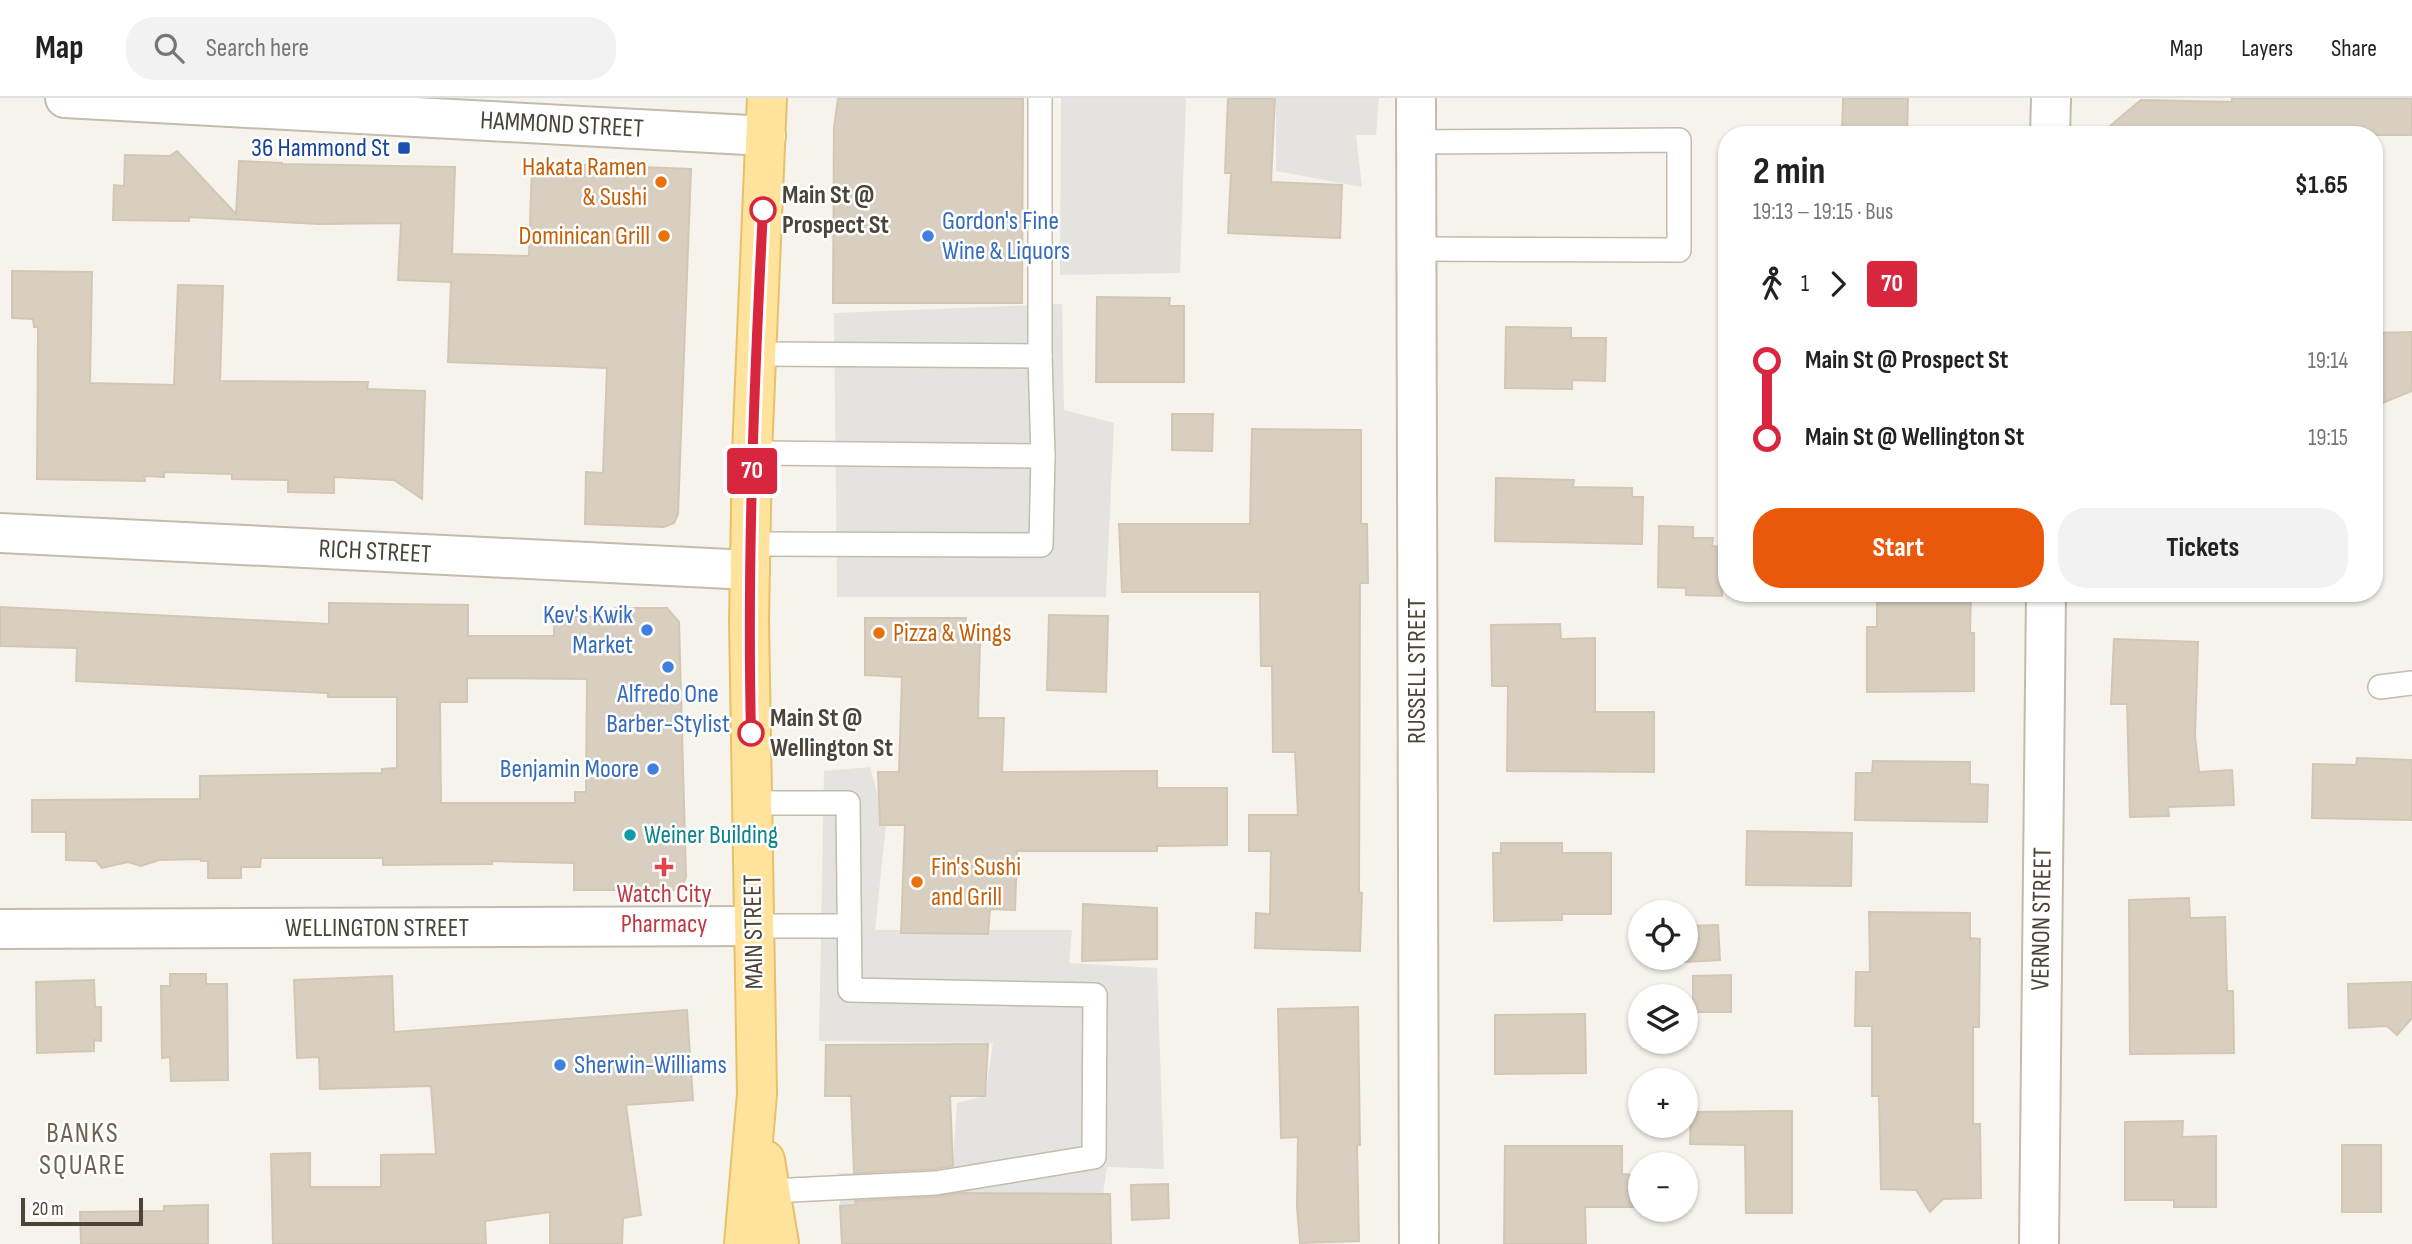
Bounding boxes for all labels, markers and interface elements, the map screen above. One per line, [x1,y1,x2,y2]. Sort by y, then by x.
search box [126,17,616,80]
text: Map [35,28,84,68]
icon: search [150,29,188,67]
text: Search here [206,33,309,64]
text: Map [2170,34,2203,63]
text: Layers [2241,34,2293,63]
text: Share [2331,34,2377,63]
street label: HAMMOND STREET [479,105,645,145]
place label: 36 Hammond St [251,133,390,164]
marker: 36 Hammond St [396,140,412,156]
text: 2 min [1753,149,1825,194]
place label: Hakata Ramen & Sushi [522,152,647,213]
text: $1.65 [2295,170,2348,201]
marker: Hakata Ramen & Sushi [653,174,669,190]
place label: Main St @ Prospect St [782,180,889,241]
marker: Main St @ Prospect St [750,197,776,223]
text: 19:13 – 19:15 · Bus [1753,198,1893,226]
place label: Gordon's Fine Wine & Liquors [942,206,1070,267]
place label: Dominican Grill [519,221,650,252]
marker: Dominican Grill [656,228,672,244]
marker: Gordon's Fine Wine & Liquors [920,228,936,244]
icon: walk [1753,265,1791,303]
icon: forward [1819,265,1857,303]
text: 70 [1881,269,1903,298]
text: 1 [1801,270,1809,298]
text: Main St @ Prospect St [1805,345,2008,376]
text: 19:14 [2308,347,2348,375]
text: Main St @ Wellington St [1805,422,2024,453]
text: 19:15 [2308,424,2348,452]
line badge: 70 [720,448,784,494]
text: 70 [741,456,763,485]
button: Start [1753,508,2044,588]
button: Tickets [2058,508,2348,588]
street label: RICH STREET [318,534,432,570]
street label: RUSSELL STREET [1402,598,1433,744]
place label: Kev's Kwik Market [543,600,633,661]
place label: Pizza & Wings [893,618,1011,649]
marker: Kev's Kwik Market [639,622,655,638]
marker: Pizza & Wings [871,625,887,641]
marker: Alfredo One Barber-Stylist [660,659,676,675]
place label: Alfredo One Barber-Stylist [606,679,730,740]
place label: Main St @ Wellington St [770,703,893,764]
marker: Main St @ Wellington St [738,720,764,746]
place label: Benjamin Moore [500,754,639,785]
marker: Benjamin Moore [645,761,661,777]
place label: Weiner Building [644,820,778,851]
marker: Weiner Building [622,827,638,843]
street label: VERNON STREET [2025,847,2059,991]
place label: Fin's Sushi and Grill [931,852,1021,913]
marker: Watch City Pharmacy [656,859,672,875]
street label: MAIN STREET [738,874,770,990]
marker: Fin's Sushi and Grill [909,874,925,890]
place label: Watch City Pharmacy [616,879,712,940]
map controls [1628,900,1698,1222]
button: locate [1628,900,1698,970]
street label: WELLINGTON STREET [285,913,469,944]
button: layers [1628,984,1698,1054]
place label: Sherwin-Williams [574,1050,727,1081]
marker: Sherwin-Williams [552,1057,568,1073]
button: + [1628,1068,1698,1138]
district label: BANKS SQUARE [39,1117,127,1182]
button: − [1628,1152,1698,1222]
scale bar [21,1195,144,1227]
text: 20 m [32,1198,64,1221]

